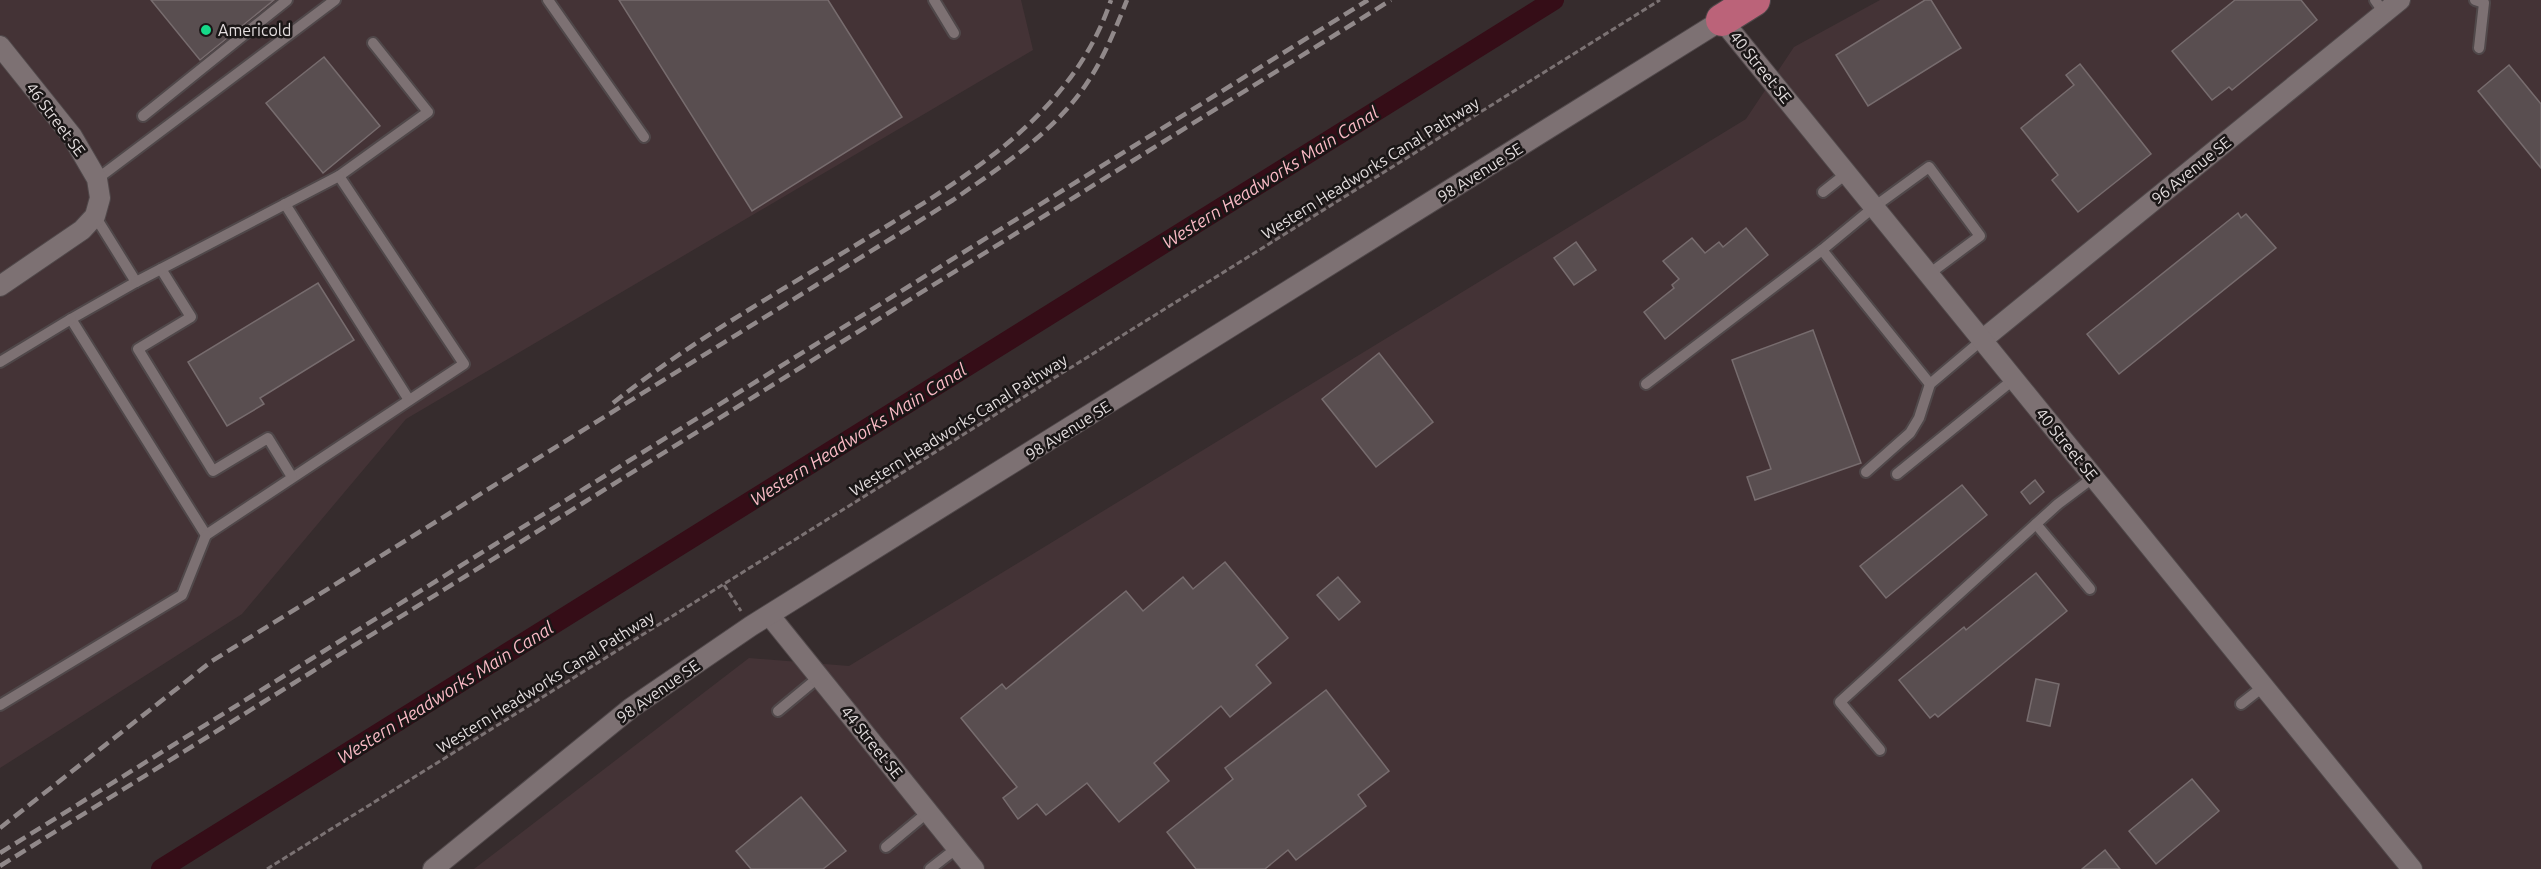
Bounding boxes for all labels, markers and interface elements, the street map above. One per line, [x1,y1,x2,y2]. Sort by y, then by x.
place label: Americold [218,21,291,39]
marker: Americold [199,23,213,37]
street label: 40 Street SE [1726,27,1796,107]
street label: 46 Street SE [23,79,89,159]
street label: Western Headworks Canal Pathway [1258,93,1482,243]
water label: Western Headworks Main Canal [1158,102,1382,252]
street label: 96 Avenue SE [2148,133,2234,207]
street label: 98 Avenue SE [1434,139,1526,205]
street label: Western Headworks Canal Pathway [846,350,1070,500]
water label: Western Headworks Main Canal [746,359,970,509]
street label: 98 Avenue SE [1022,397,1114,463]
street label: 40 Street SE [2032,404,2102,484]
street label: Western Headworks Canal Pathway [433,607,657,757]
water label: Western Headworks Main Canal [333,617,557,767]
street label: 98 Avenue SE [613,656,703,726]
street label: 44 Street SE [837,702,907,782]

